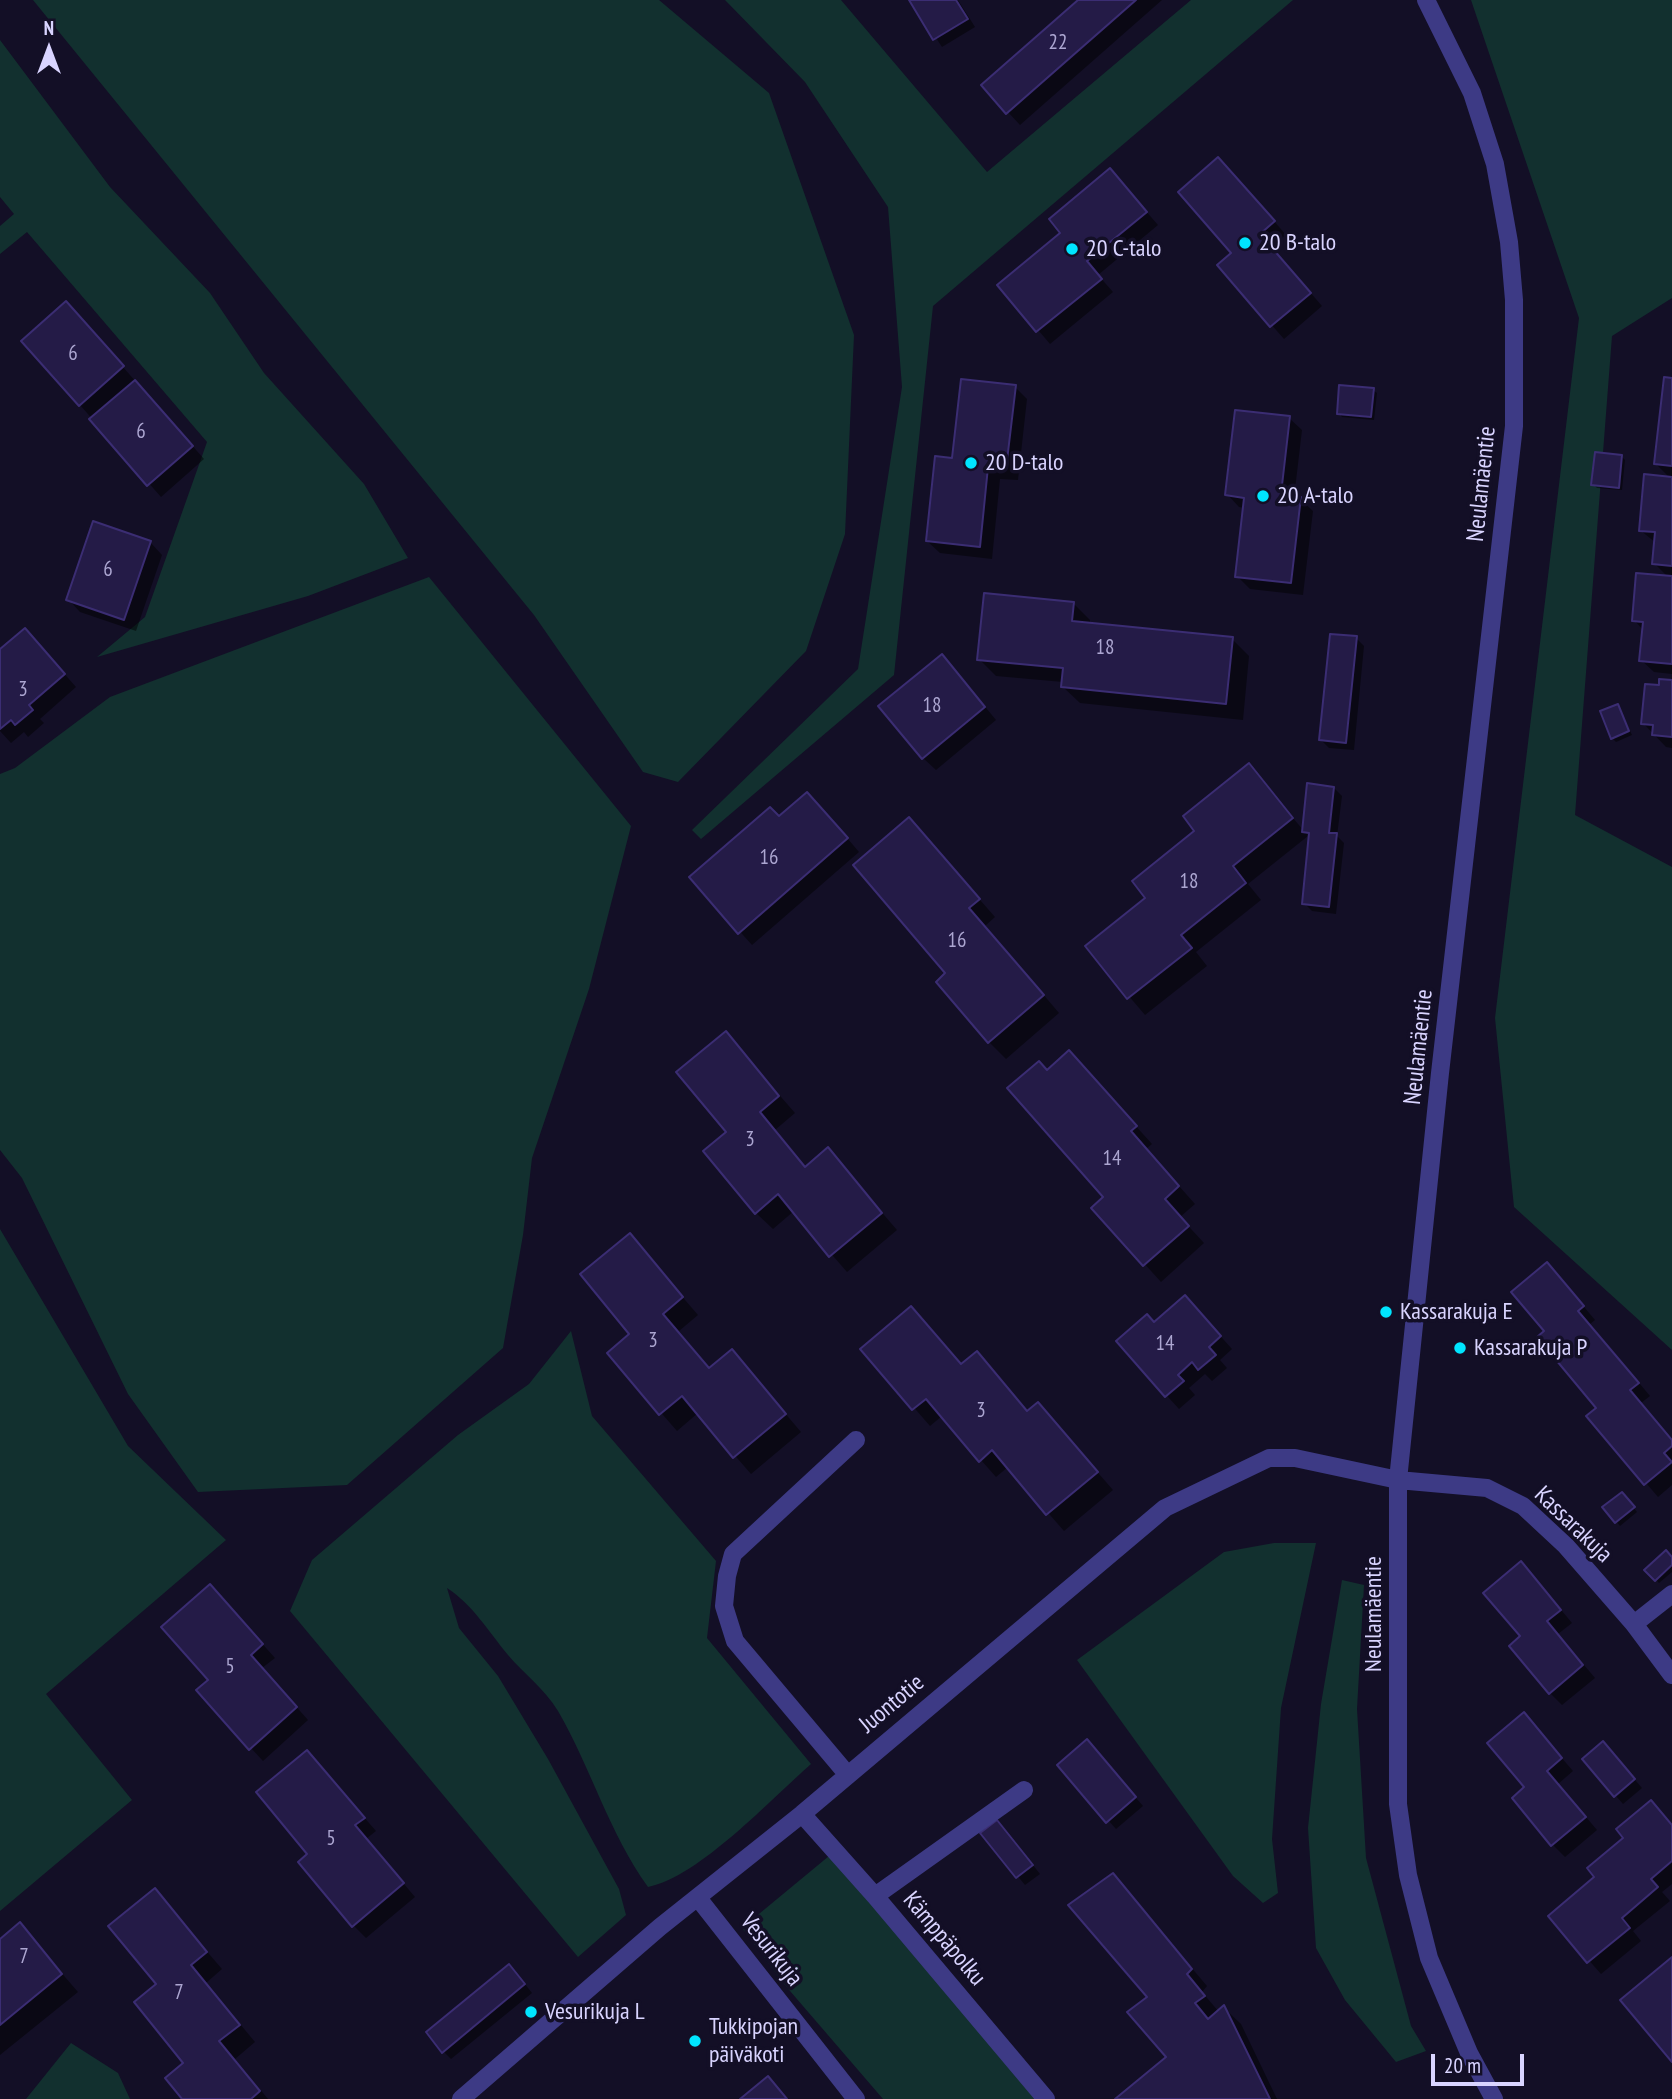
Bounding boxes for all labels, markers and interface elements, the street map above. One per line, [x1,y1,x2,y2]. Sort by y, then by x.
north arrow [14,14,84,84]
text: N [44,16,54,40]
house number: 22 [1049,30,1067,56]
place label: 20 B-talo [1259,229,1336,257]
place label: 20 C-talo [1086,235,1161,263]
marker: 20 B-talo [1237,235,1253,251]
marker: 20 C-talo [1064,241,1080,257]
house number: 6 [68,341,78,367]
house number: 6 [136,419,146,445]
street label: Neulamäentie [1462,425,1502,543]
place label: 20 D-talo [985,449,1063,477]
marker: 20 D-talo [963,455,979,471]
place label: 20 A-talo [1277,482,1353,510]
marker: 20 A-talo [1255,488,1271,504]
house number: 6 [103,557,113,583]
house number: 18 [1096,635,1114,661]
house number: 3 [18,677,28,703]
house number: 18 [923,693,941,719]
house number: 16 [760,845,778,871]
house number: 18 [1180,869,1198,895]
house number: 16 [948,928,966,954]
street label: Neulamäentie [1399,988,1439,1106]
house number: 3 [745,1127,755,1153]
house number: 14 [1103,1146,1121,1172]
place label: Kassarakuja E [1400,1298,1513,1326]
marker: Kassarakuja E [1378,1304,1394,1320]
house number: 3 [648,1328,658,1354]
house number: 14 [1156,1331,1174,1357]
place label: Kassarakuja P [1474,1334,1587,1362]
marker: Kassarakuja P [1452,1340,1468,1356]
house number: 3 [976,1398,986,1424]
street label: Kassarakuja [1528,1481,1618,1569]
street label: Neulamäentie [1360,1556,1388,1672]
house number: 5 [225,1654,235,1680]
street label: Juontotie [854,1669,930,1739]
house number: 5 [326,1826,336,1852]
street label: Kämppäpolku [896,1886,992,1992]
street label: Vesurikuja [734,1908,808,1992]
house number: 7 [19,1944,29,1970]
house number: 7 [174,1980,184,2006]
place label: Vesurikuja L [545,1998,645,2026]
marker: Vesurikuja L [523,2004,539,2020]
place label: Tukkipojan päiväkoti [709,2013,798,2069]
marker: Tukkipojan päiväkoti [687,2033,703,2049]
scale bar [1434,2039,1527,2084]
text: 20 m [1444,2052,1481,2079]

